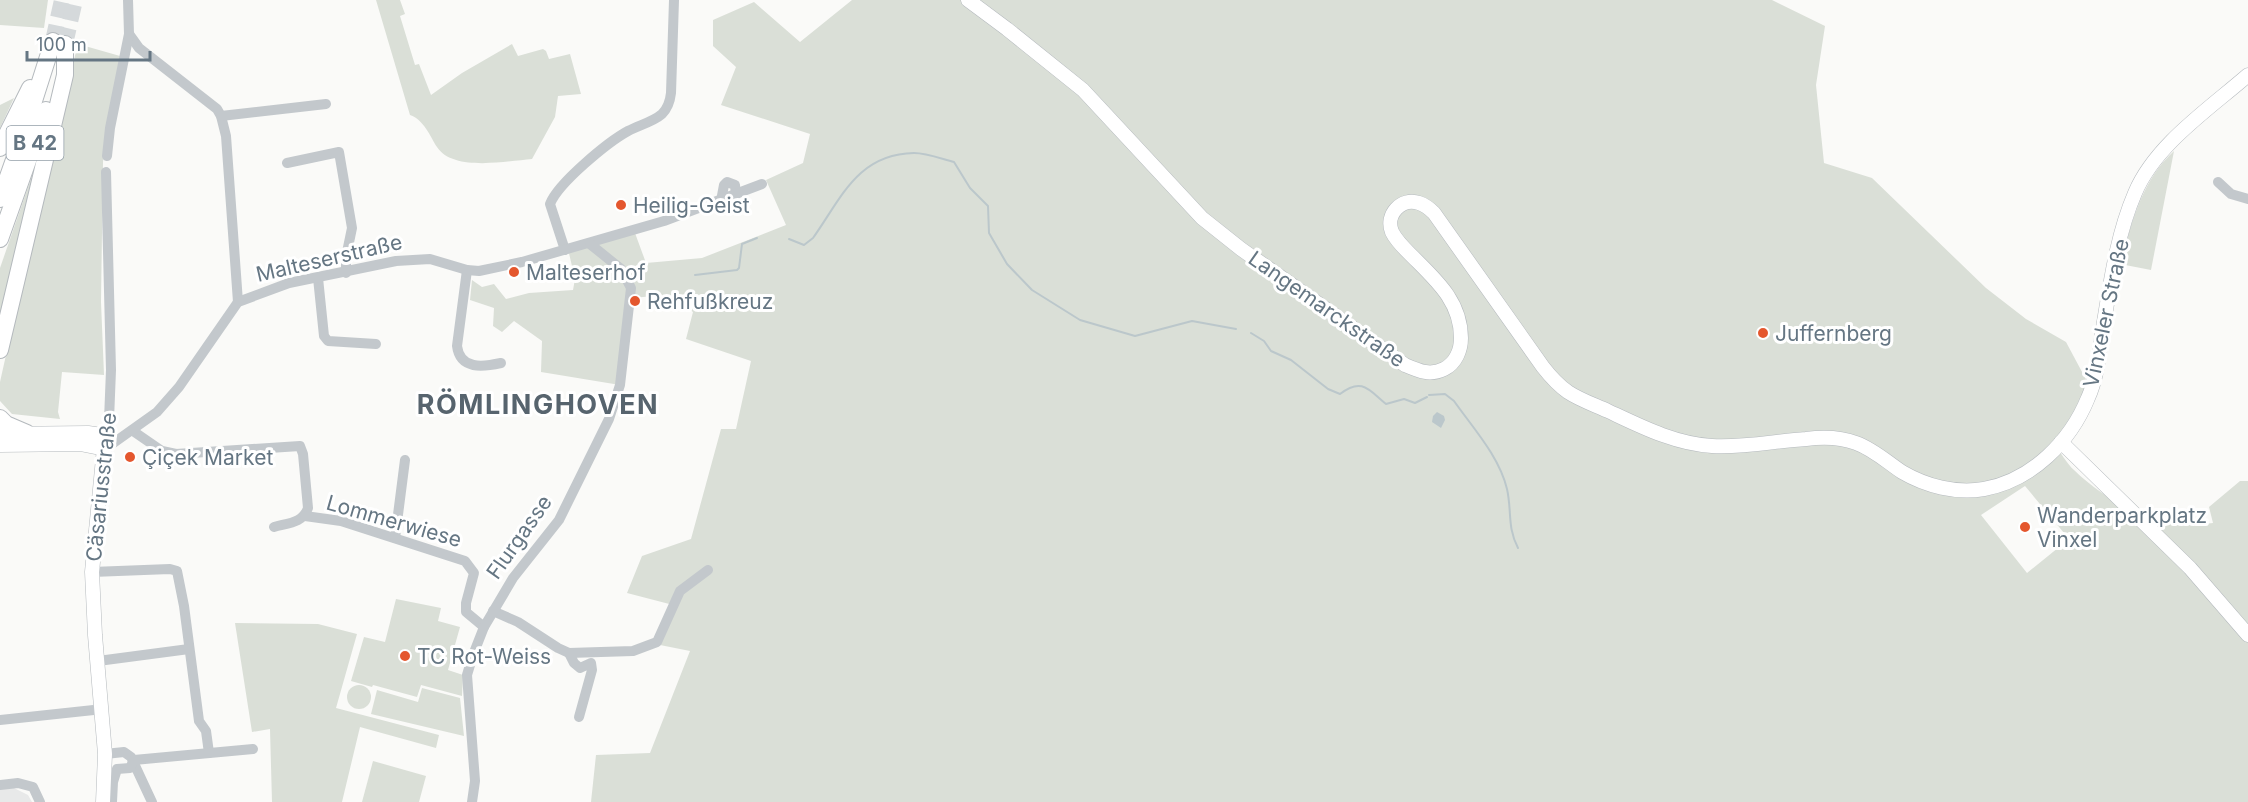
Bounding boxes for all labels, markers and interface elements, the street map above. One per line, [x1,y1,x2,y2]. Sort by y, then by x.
scale bar [27,24,150,62]
text: 100 m [36,34,87,55]
road number: B 42 [6,126,63,160]
place label: Heilig-Geist [633,193,750,218]
marker: Heilig-Geist [614,198,628,212]
street label: Malteserstraße [254,229,404,287]
street label: Vinxeler Straße [2078,236,2134,390]
street label: Langemarckstraße [1244,246,1410,372]
place label: Malteserhof [526,260,646,285]
marker: Malteserhof [507,265,521,279]
place label: Rehfußkreuz [647,289,773,314]
marker: Rehfußkreuz [628,294,642,308]
place label: Juffernberg [1775,321,1892,346]
marker: Juffernberg [1756,326,1770,340]
district label: RÖMLINGHOVEN [417,388,659,421]
street label: Cäsariusstraße [81,411,121,563]
place label: Çiçek Market [142,445,273,470]
marker: Çiçek Market [123,450,137,464]
street label: Lommerwiese [324,490,464,552]
street label: Flurgasse [481,490,557,584]
place label: Wanderparkplatz Vinxel [2037,503,2207,552]
marker: Wanderparkplatz Vinxel [2018,520,2032,534]
place label: TC Rot-Weiss [417,644,551,669]
marker: TC Rot-Weiss [398,649,412,663]

